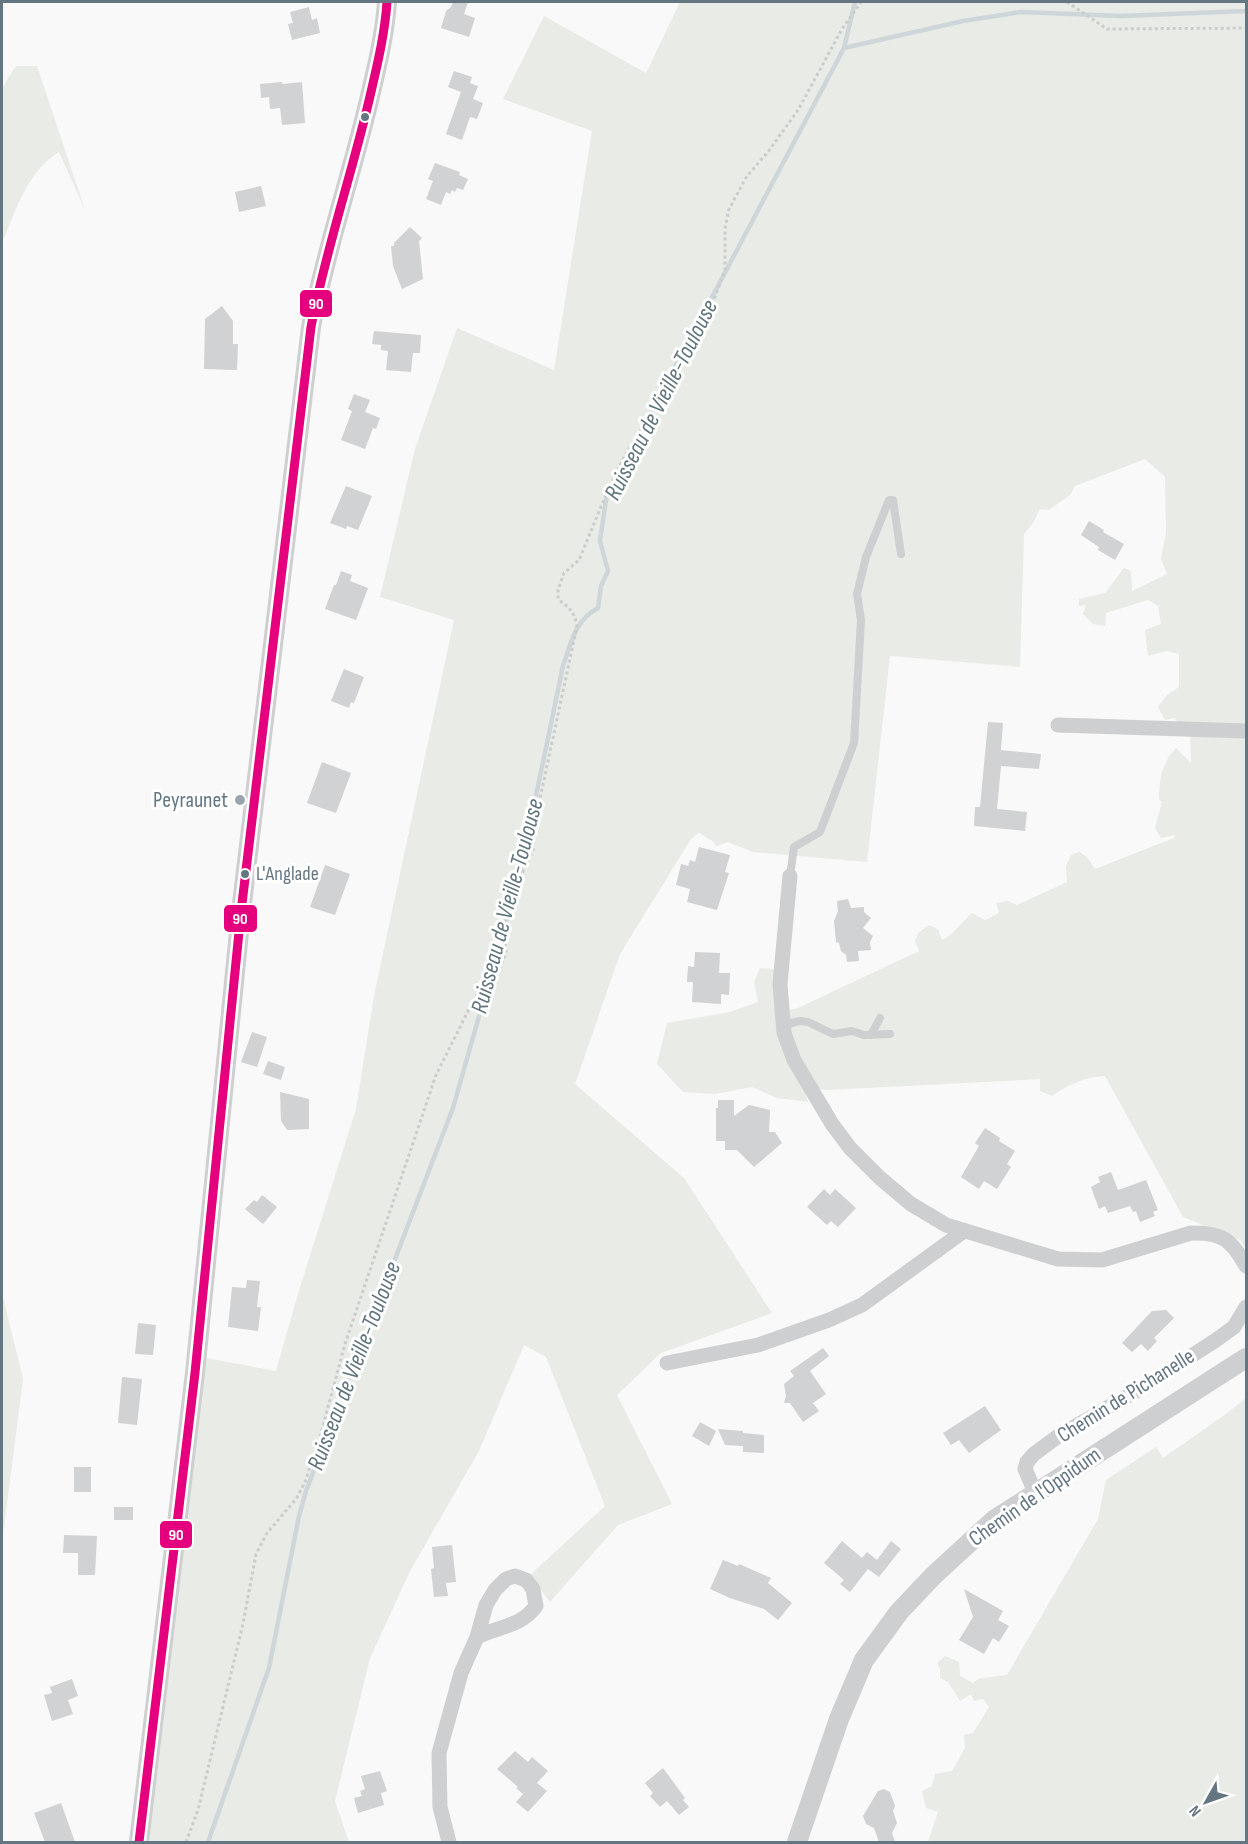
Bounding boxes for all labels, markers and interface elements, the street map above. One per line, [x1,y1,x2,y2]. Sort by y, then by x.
unlabelled marker [359,111,371,123]
line badge: 90 [299,289,333,318]
text: 90 [308,295,324,314]
water label: Ruisseau de Vieille-Toulouse [598,295,724,505]
place label: Peyraunet [153,787,228,814]
marker: Peyraunet [233,793,247,807]
water label: Ruisseau de Vieille-Toulouse [464,796,550,1016]
place label: L'Anglade [256,862,319,886]
marker: L'Anglade [239,868,251,880]
line badge: 90 [223,904,258,933]
text: 90 [232,910,248,929]
water label: Ruisseau de Vieille-Toulouse [301,1258,407,1474]
street label: Chemin de Pichanelle [1052,1343,1200,1449]
street label: Chemin de l'Oppidum [964,1442,1106,1552]
line badge: 90 [159,1520,193,1549]
text: 90 [168,1526,184,1545]
north arrow [1176,1772,1236,1832]
text: N [1186,1801,1206,1820]

